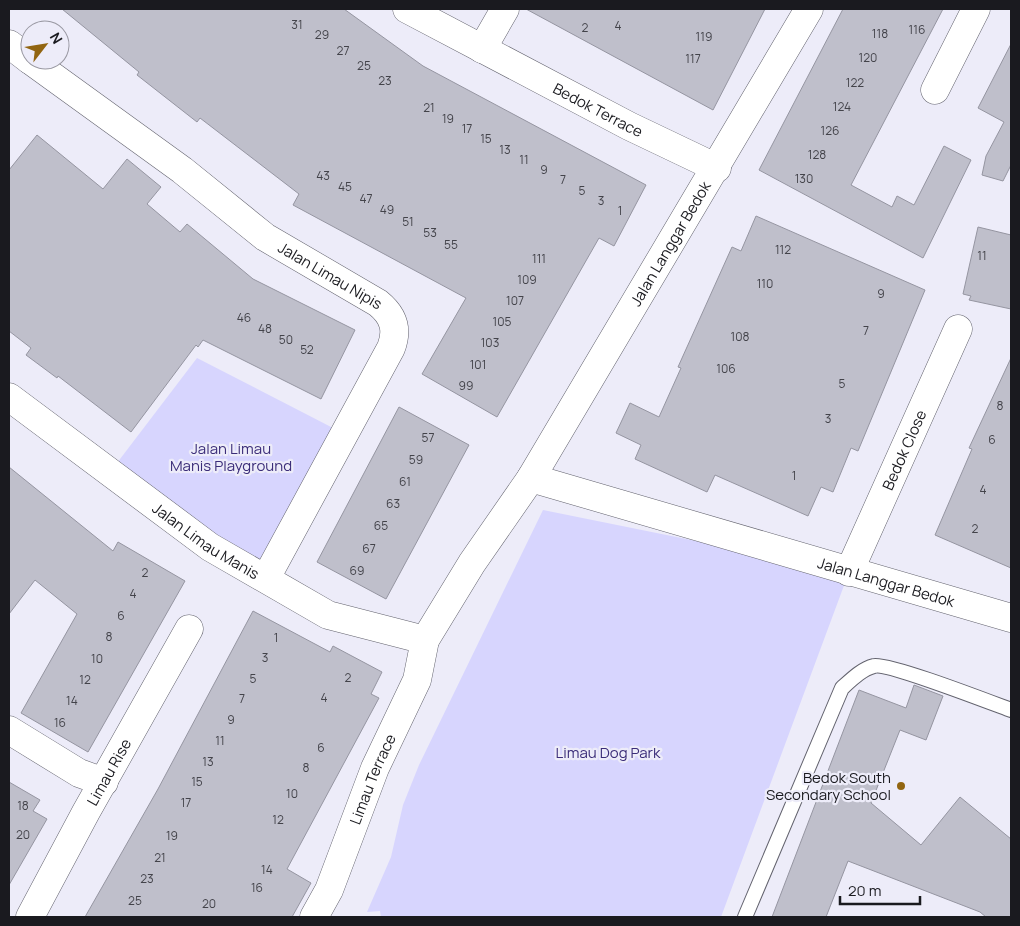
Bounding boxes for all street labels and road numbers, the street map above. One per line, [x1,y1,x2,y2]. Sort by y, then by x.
street label: Bedok Terrace [550,77,647,142]
street label: Jalan Langgar Bedok [625,177,716,310]
street label: Jalan Limau Nipis [274,237,386,314]
street label: Bedok Close [877,406,931,493]
street label: Jalan Limau Manis [148,497,263,584]
street label: Jalan Langgar Bedok [815,552,958,612]
street label: Limau Terrace [344,730,400,827]
street label: Limau Rise [81,734,136,809]

